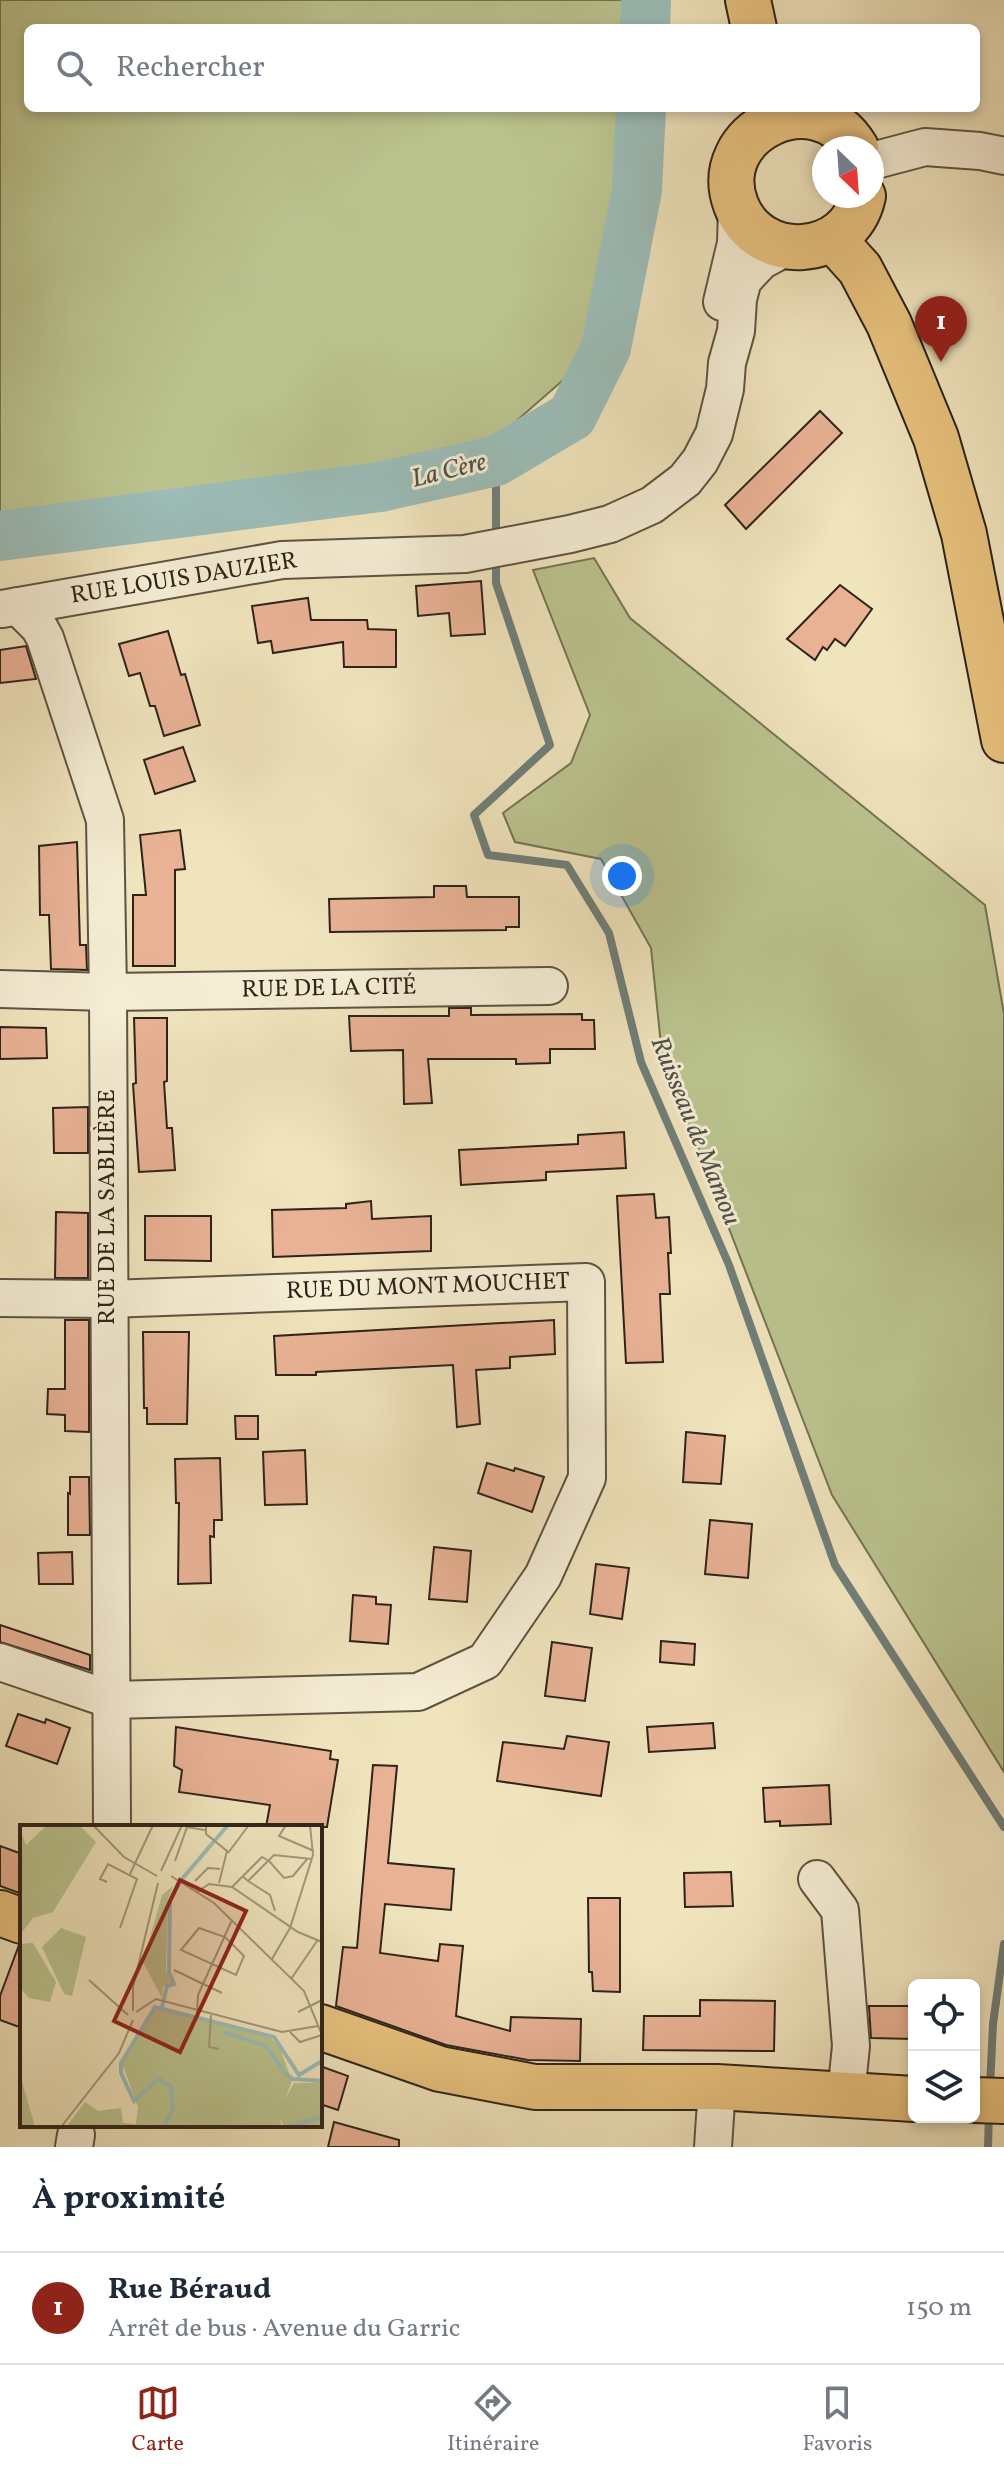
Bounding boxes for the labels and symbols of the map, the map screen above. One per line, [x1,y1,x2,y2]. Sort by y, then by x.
north arrow [812,136,884,208]
pin: 1 [915,296,967,362]
water label: La Cère [408,444,491,498]
street label: RUE LOUIS DAUZIER [68,544,300,614]
your location [602,856,642,896]
street label: RUE DE LA CITÉ [241,970,417,1008]
water label: Ruisseau de Mamou [641,1031,749,1231]
street label: RUE DE LA SABLIÈRE [91,1089,125,1325]
street label: RUE DU MONT MOUCHET [285,1265,571,1309]
inset map [20,1825,322,2127]

